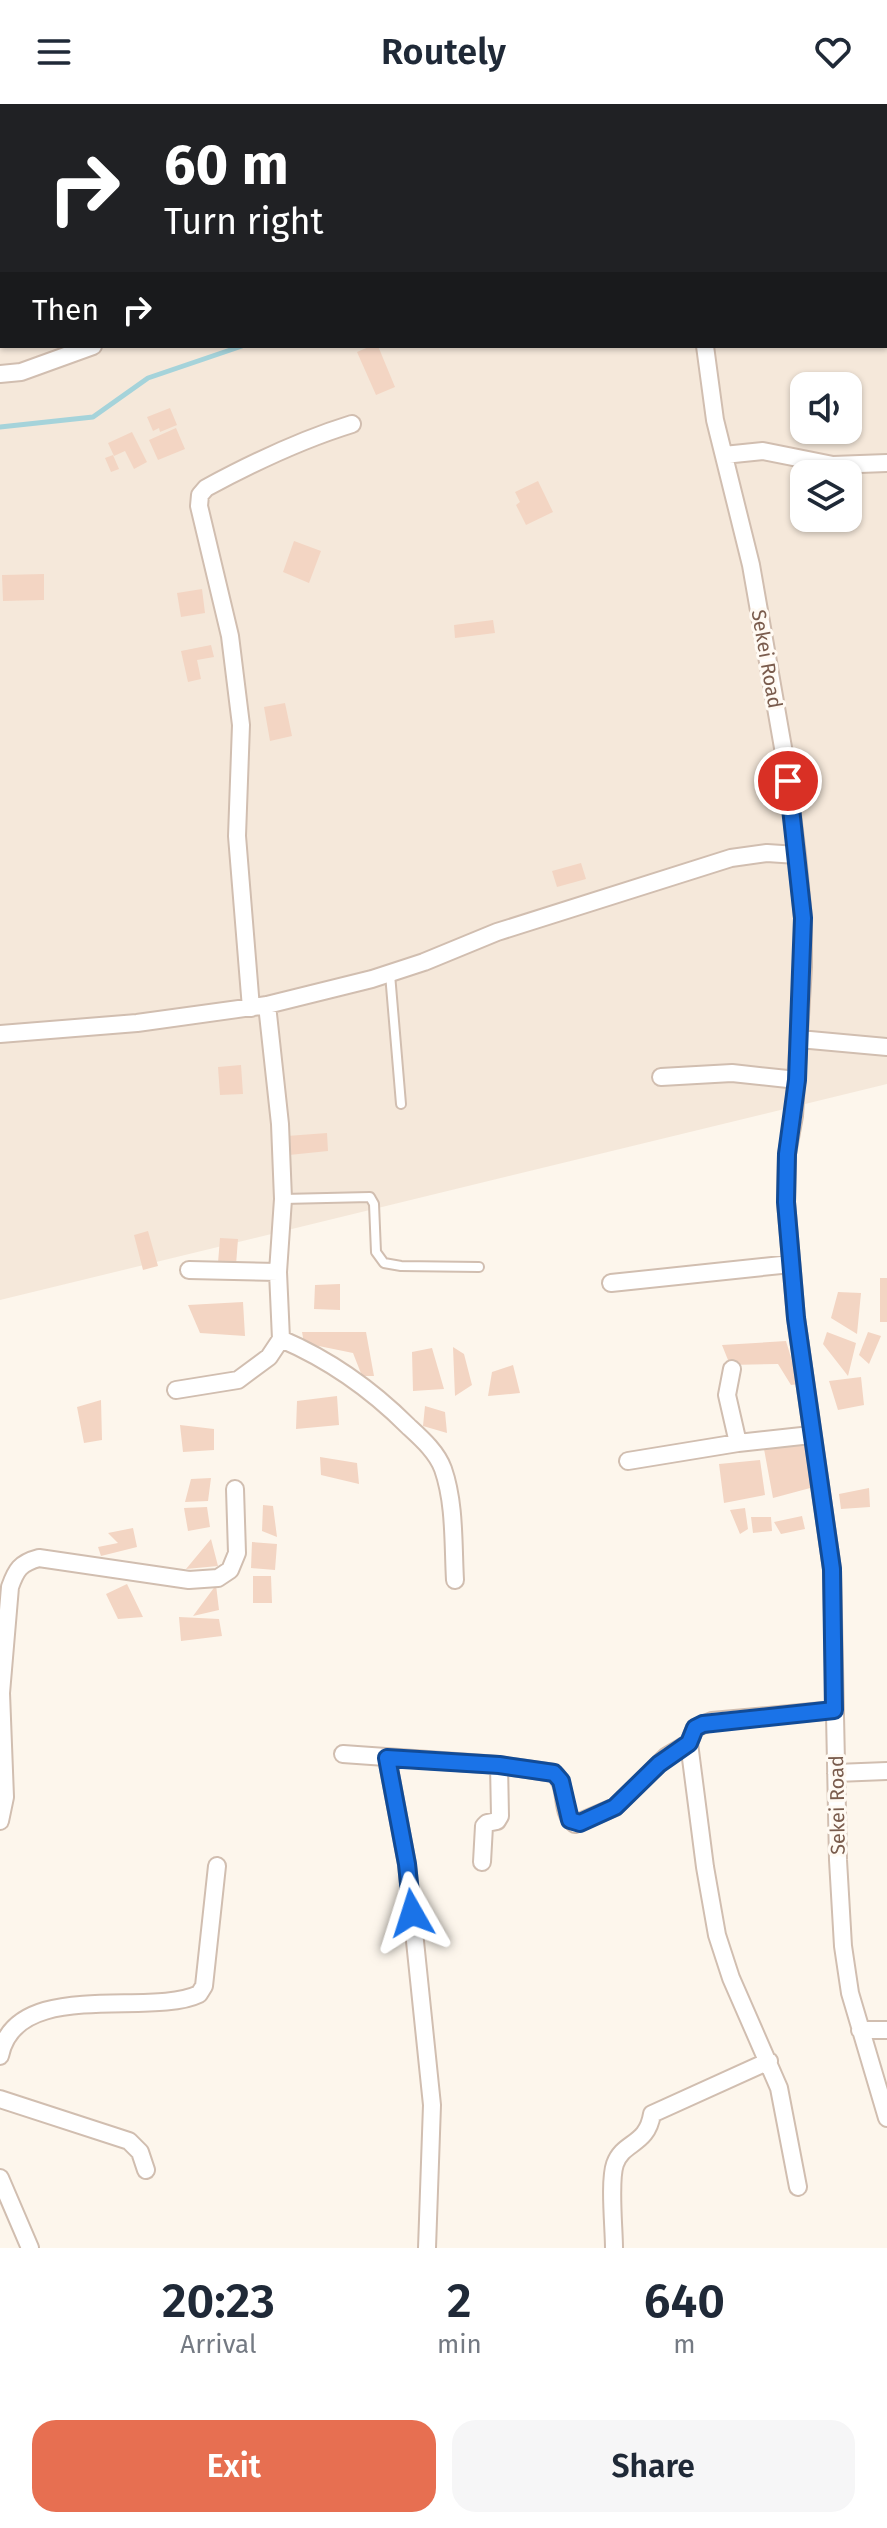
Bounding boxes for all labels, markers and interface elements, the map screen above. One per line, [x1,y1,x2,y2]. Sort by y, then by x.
icon: menu [32,30,76,74]
text: Routely [381,30,506,74]
icon: heart [811,30,855,74]
text: 60 m [164,132,289,199]
icon: right [32,136,136,240]
text: Turn right [164,200,324,244]
icon: right [115,288,159,332]
text: Then [32,292,99,328]
map controls [790,372,862,532]
button: sound [790,372,862,444]
button: layers [790,460,862,532]
street label: Sekei Road [747,608,787,710]
pin [754,747,822,815]
icon: arrive [766,759,810,803]
street label: Sekei Road [824,1755,850,1855]
position arrow [370,1871,454,1955]
text: 20:23 [162,2272,275,2330]
text: 2 [447,2272,472,2330]
text: 640 [644,2272,725,2330]
text: Arrival [180,2329,257,2360]
text: min [437,2329,482,2360]
text: m [673,2329,696,2360]
button: Exit [32,2420,436,2512]
button: Share [452,2420,855,2512]

